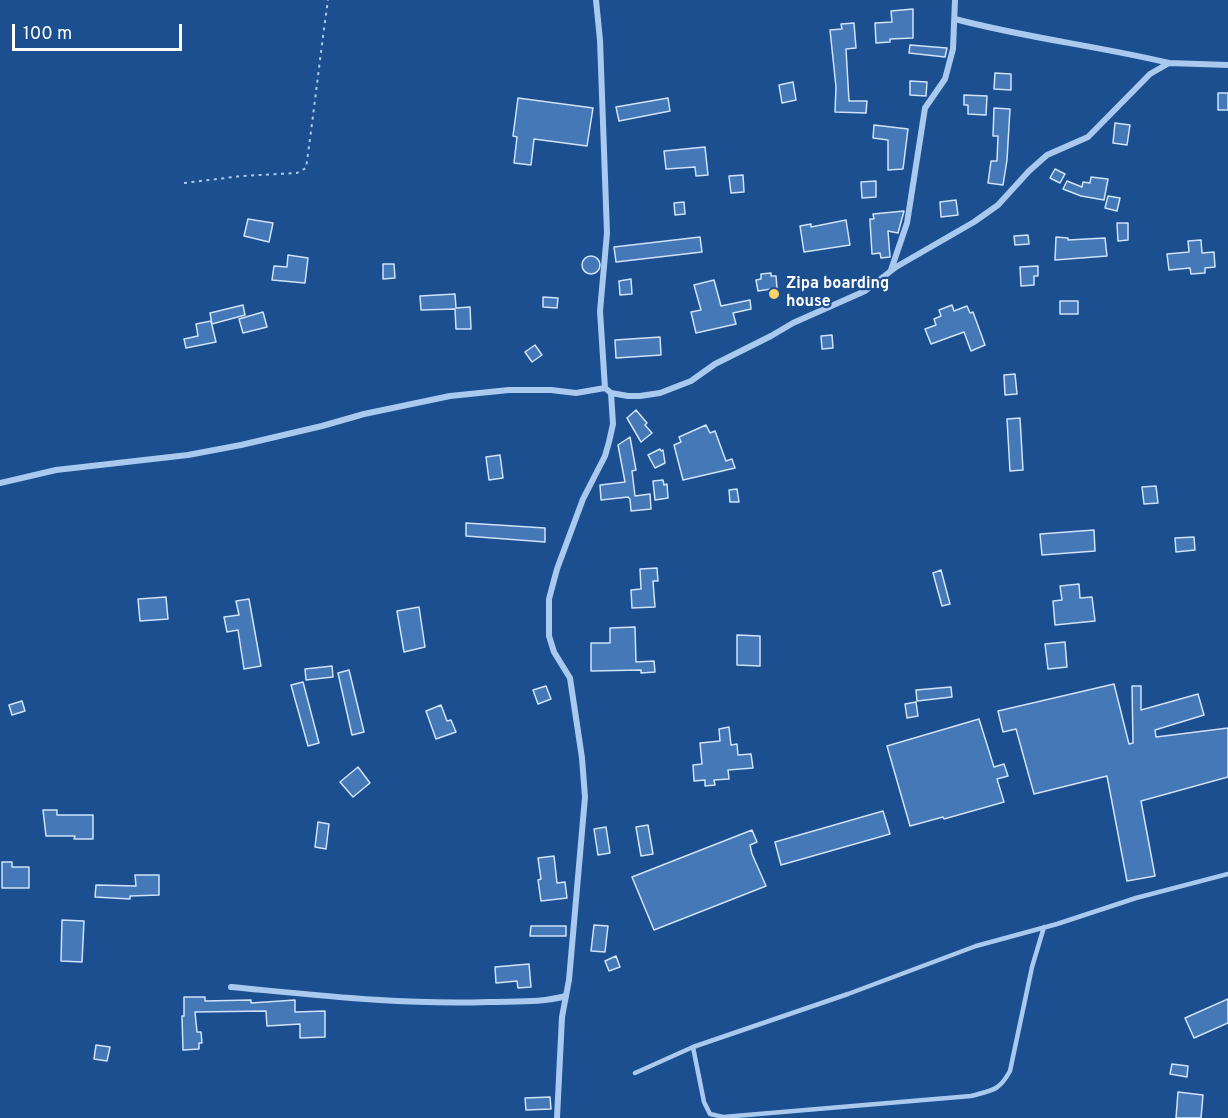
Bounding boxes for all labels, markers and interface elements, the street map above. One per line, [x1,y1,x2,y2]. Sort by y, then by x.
scale bar [15,12,184,50]
text: 100 m [23,23,72,46]
place label: Zipa boarding house [786,275,889,313]
marker: Zipa boarding house [767,287,781,301]

